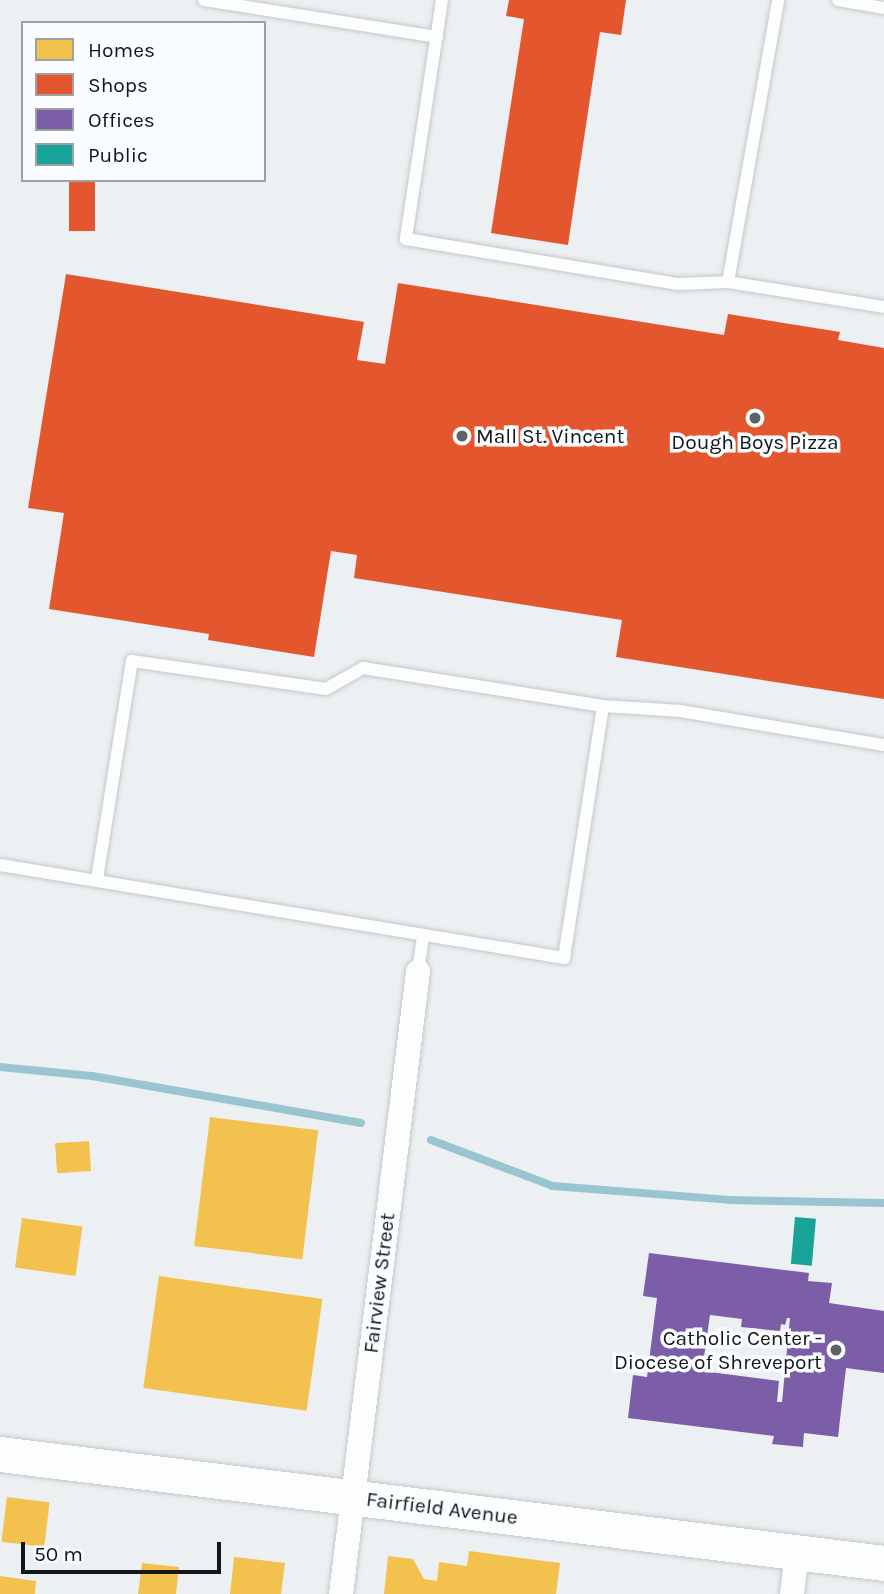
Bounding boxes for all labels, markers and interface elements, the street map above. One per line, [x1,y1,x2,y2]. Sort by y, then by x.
legend [21,21,266,182]
text: Homes [88,38,155,62]
text: Shops [88,73,148,97]
text: Offices [88,108,155,132]
text: Public [88,143,148,167]
marker: Dough Boys Pizza [747,410,763,426]
place label: Mall St. Vincent [476,423,624,449]
marker: Mall St. Vincent [454,428,470,444]
place label: Dough Boys Pizza [671,429,839,455]
street label: Fairview Street [358,1211,400,1355]
place label: Catholic Center - Diocese of Shreveport [614,1325,822,1375]
marker: Catholic Center - Diocese of Shreveport [828,1342,844,1358]
street label: Fairfield Avenue [365,1486,519,1530]
scale bar [24,1528,224,1572]
text: 50 m [34,1542,83,1566]

